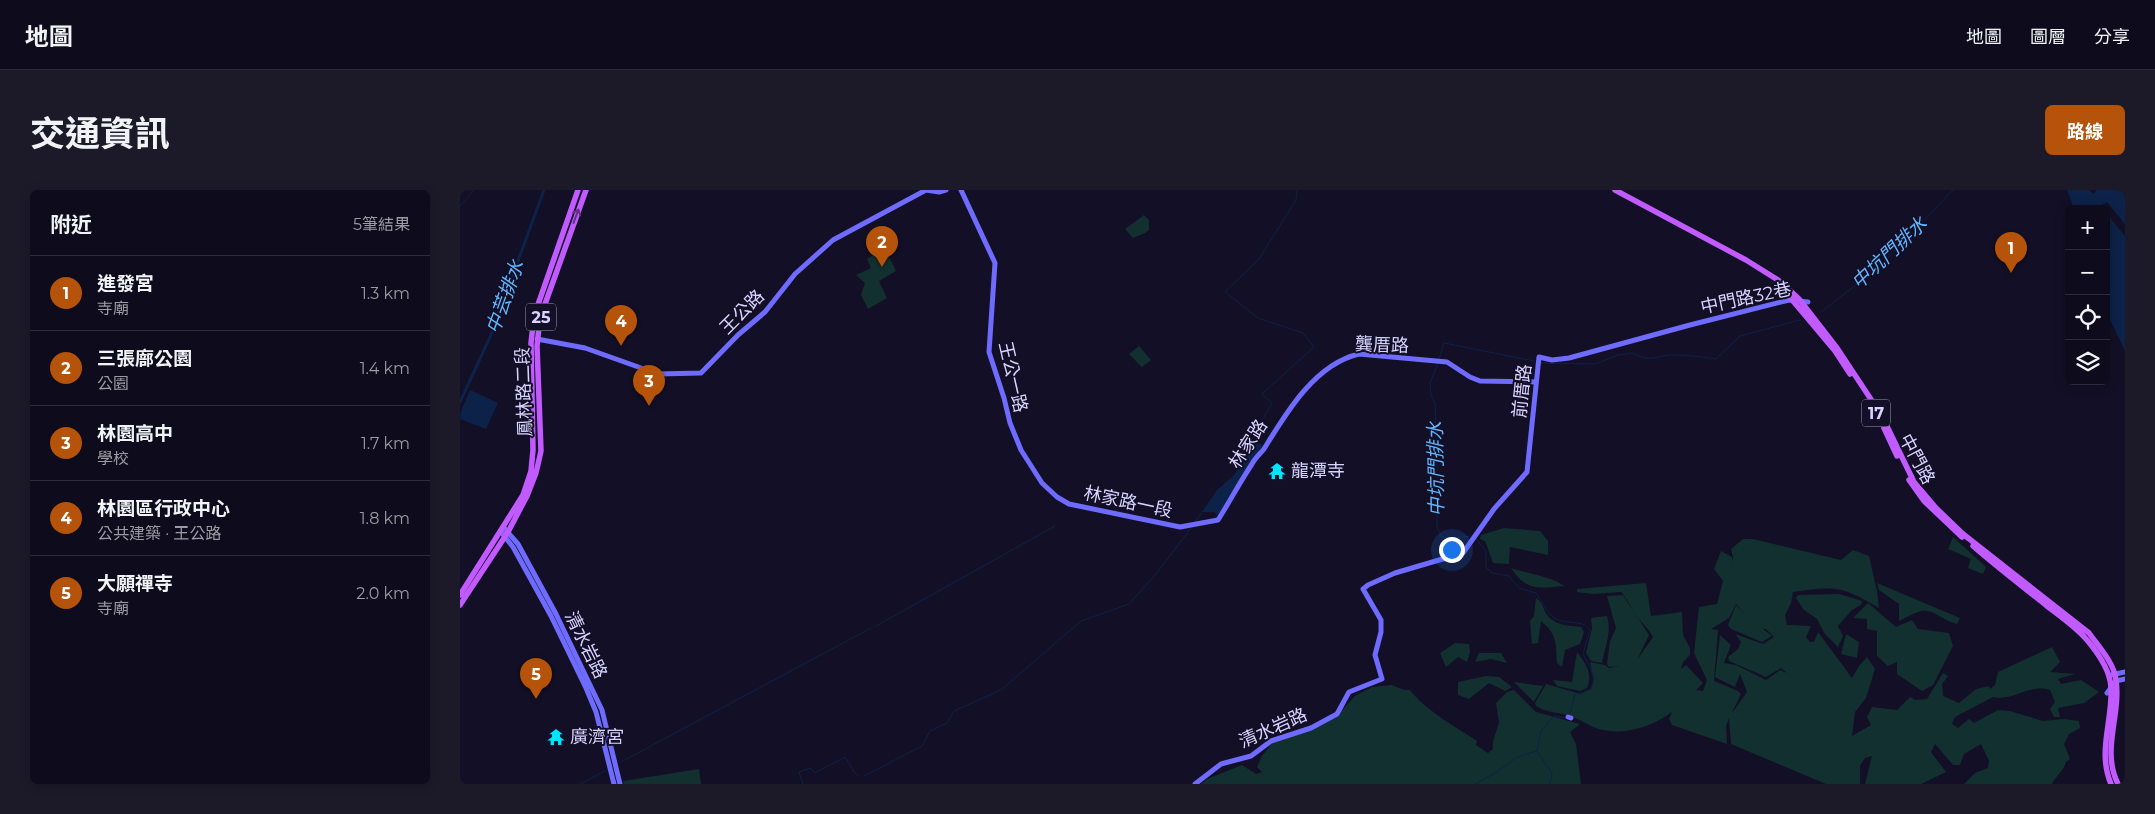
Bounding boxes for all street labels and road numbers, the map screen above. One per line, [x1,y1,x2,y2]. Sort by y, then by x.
street label: 中門路32巷 [1699,278,1793,318]
street label: 王公路 [715,285,769,339]
road number: 25 [526,304,556,330]
street label: 龔厝路 [1355,333,1409,357]
street label: 王公一路 [994,339,1032,415]
street label: 鳳林路二段 [511,347,537,437]
street label: 前厝路 [1508,363,1536,419]
road number: 17 [1862,400,1890,427]
street label: 林家路 [1224,415,1272,473]
street label: 中門路 [1895,430,1939,488]
street label: 林家路一段 [1082,482,1174,522]
street label: 清水岩路 [560,608,612,682]
street label: 清水岩路 [1236,703,1310,753]

